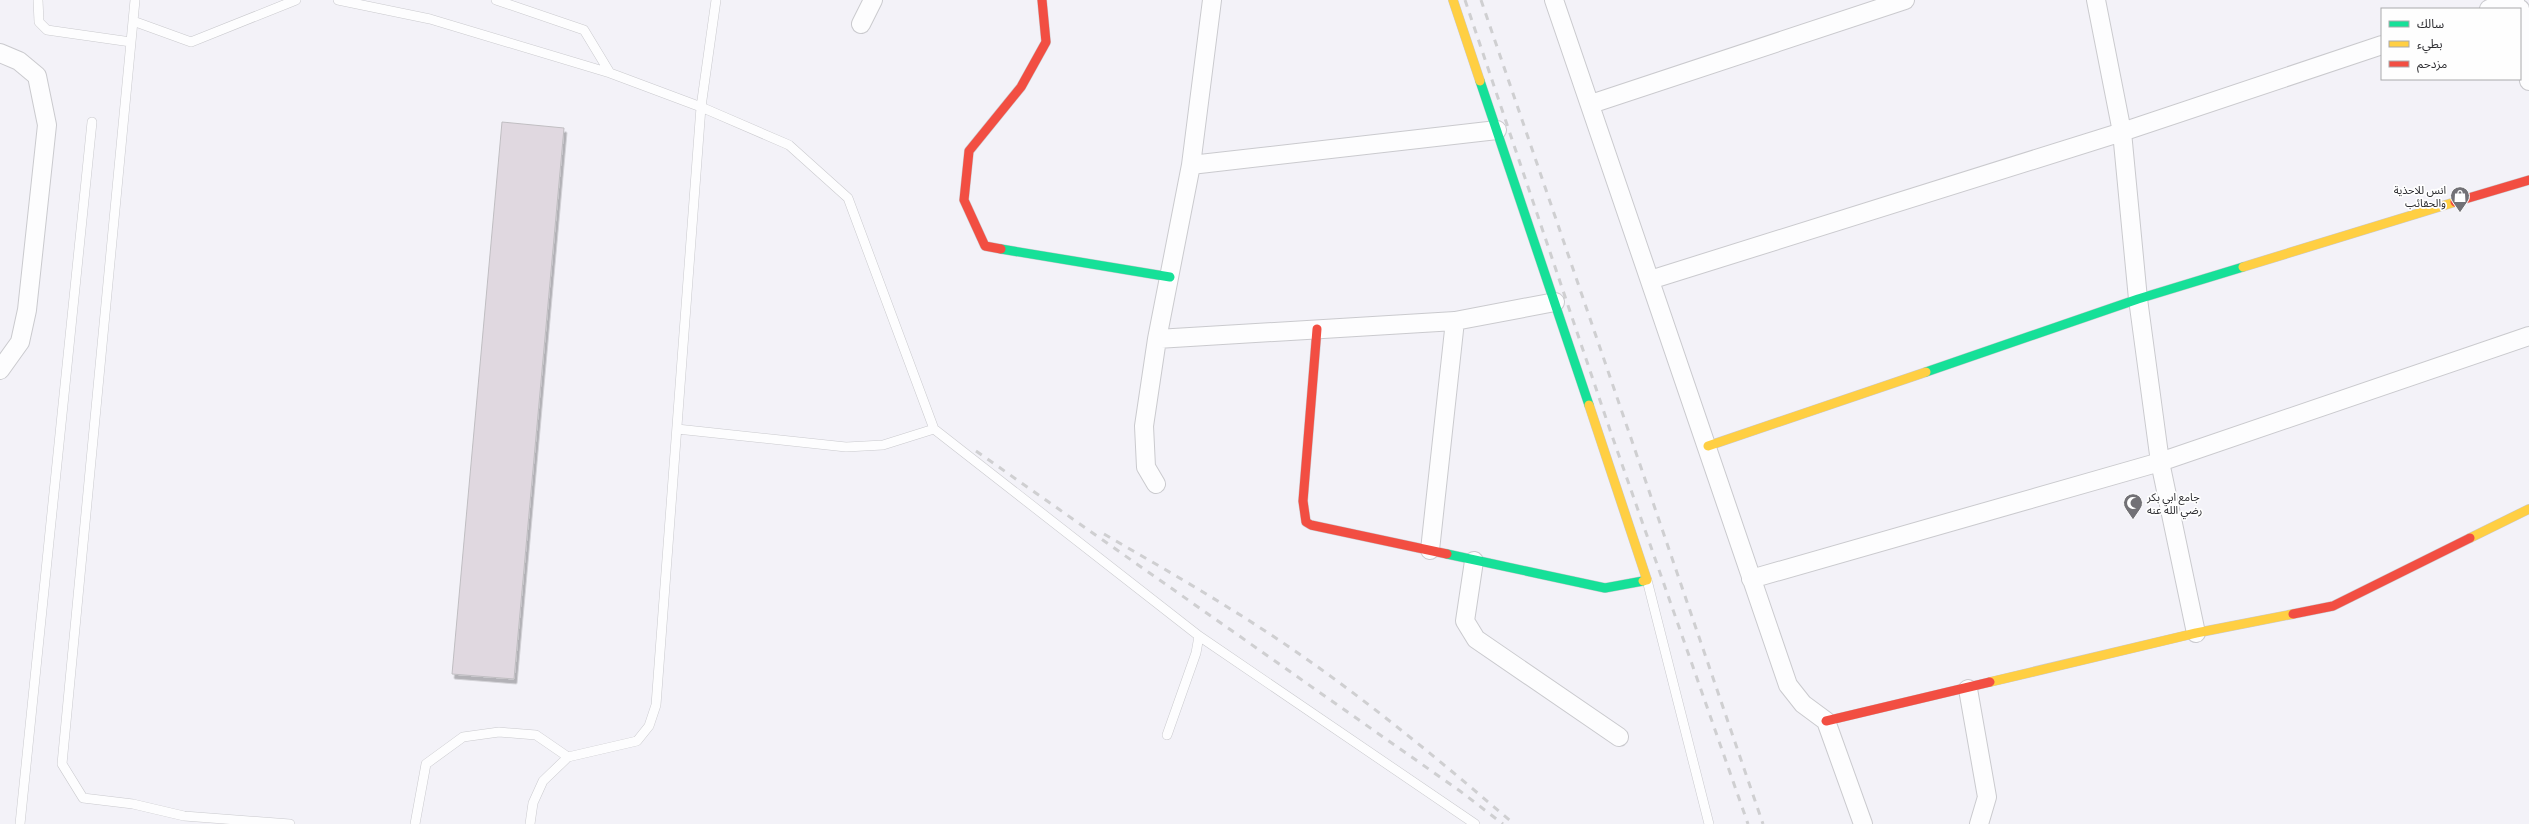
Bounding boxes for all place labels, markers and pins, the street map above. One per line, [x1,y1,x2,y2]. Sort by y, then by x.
place label: انس للاحذية والحقائب [2394,182,2446,211]
shop icon: انس للاحذية والحقائب [2449,185,2471,213]
place label: جامع ابي بكر رضي الله عنه [2146,489,2202,520]
mosque icon: جامع ابي بكر رضي الله عنه [2122,492,2144,520]

